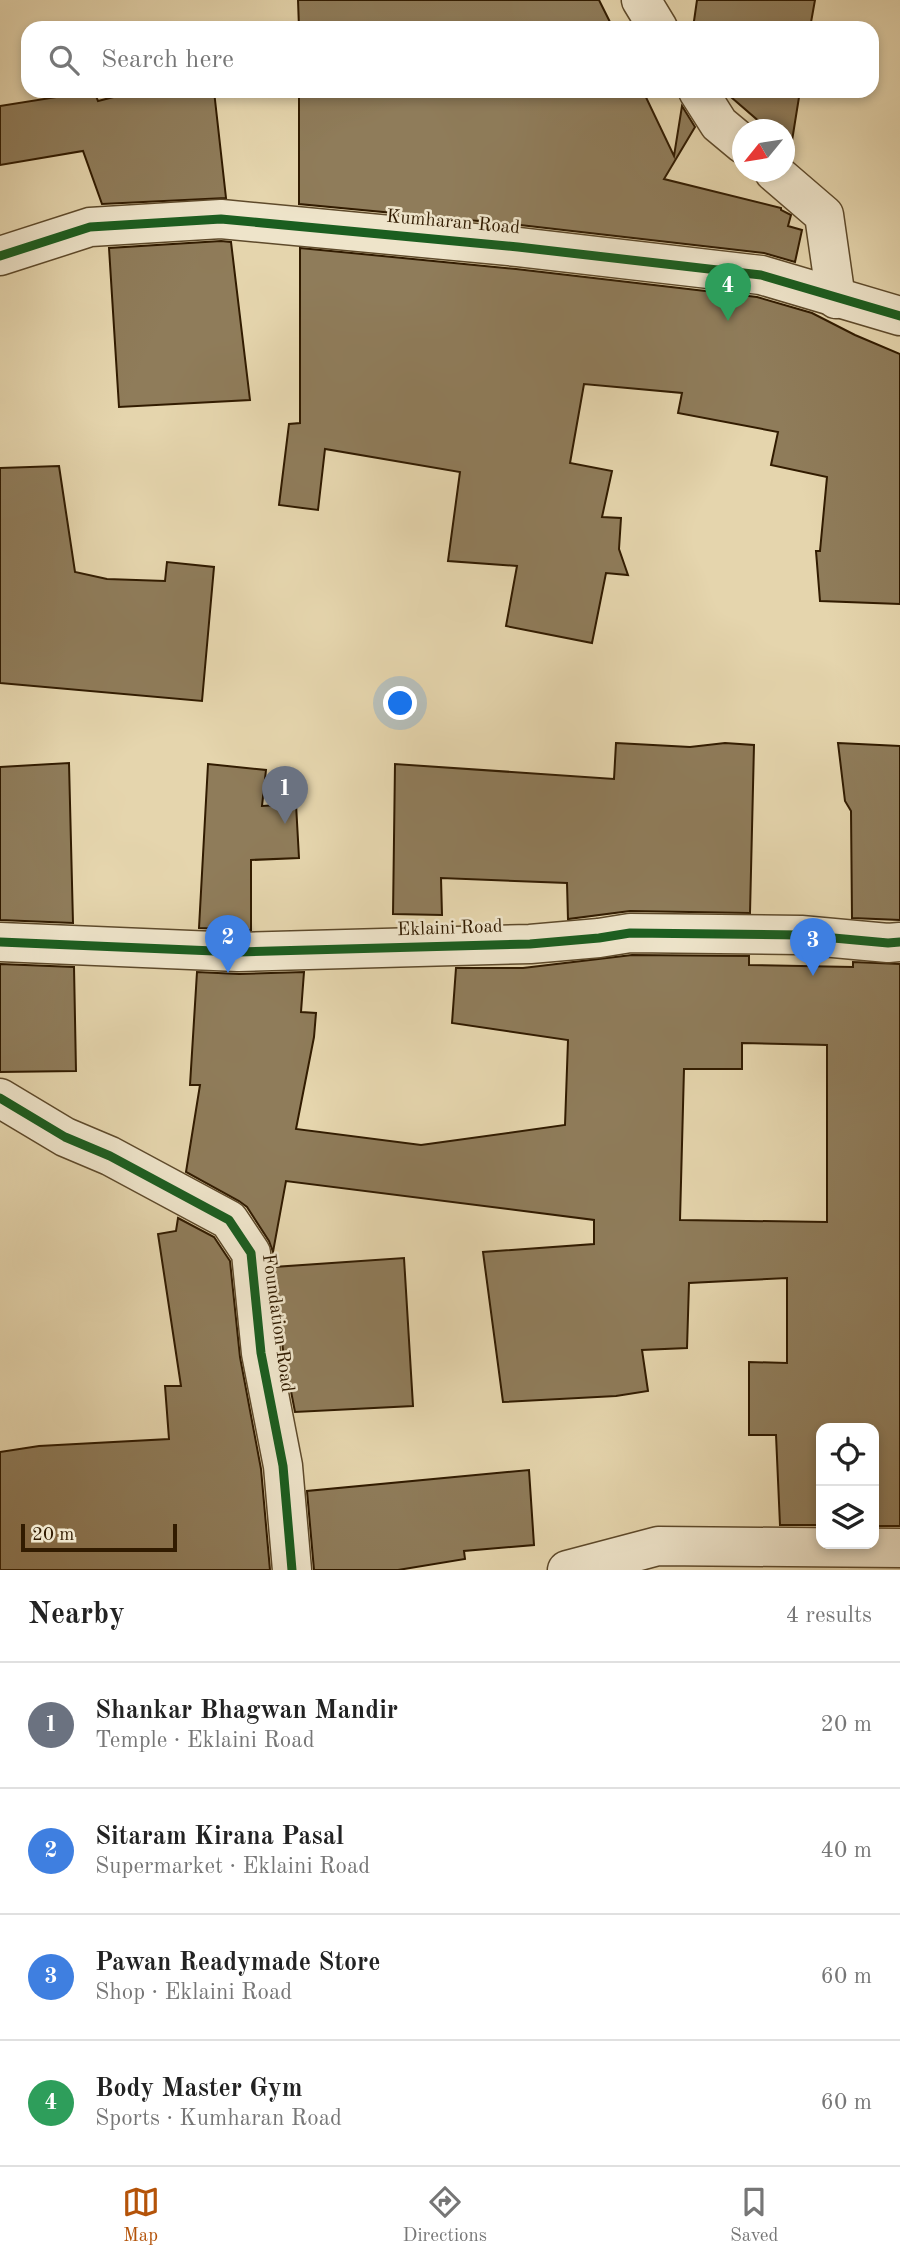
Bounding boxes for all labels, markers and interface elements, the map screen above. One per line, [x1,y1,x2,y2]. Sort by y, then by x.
search box [21,21,879,98]
icon: search [45,41,83,79]
text: Search here [101,47,234,73]
north arrow [732,119,795,182]
street label: Kumharan Road [385,208,521,238]
pin: 4 [705,263,751,321]
your location [383,686,417,720]
pin: 1 [262,766,308,824]
pin: 2 [205,915,251,973]
street label: Eklaini Road [397,918,503,940]
pin: 3 [790,918,836,976]
street label: Foundation Road [258,1252,296,1394]
map controls [816,1423,879,1549]
button: locate [816,1423,879,1486]
button: layers [816,1486,879,1549]
scale bar [21,1521,177,1553]
text: 20 m [32,1526,74,1545]
text: Nearby [28,1600,125,1630]
text: 4 results [786,1604,872,1627]
text: Shankar Bhagwan Mandir [95,1698,398,1724]
text: 1 [44,1713,58,1736]
text: 20 m [821,1713,872,1736]
text: Temple · Eklaini Road [95,1729,315,1752]
text: Sitaram Kirana Pasal [95,1824,344,1850]
text: 2 [44,1839,58,1862]
text: 40 m [821,1839,872,1862]
text: Supermarket · Eklaini Road [95,1855,370,1878]
text: Pawan Readymade Store [95,1950,381,1976]
text: 3 [44,1965,58,1988]
text: 60 m [821,1965,872,1988]
text: Shop · Eklaini Road [95,1981,292,2004]
text: Body Master Gym [95,2076,302,2102]
text: 4 [44,2091,58,2114]
text: 60 m [821,2091,872,2114]
text: Sports · Kumharan Road [95,2107,342,2130]
tab: Map [122,2183,160,2248]
tab: Directions [403,2183,487,2248]
tab: Saved [730,2183,778,2248]

